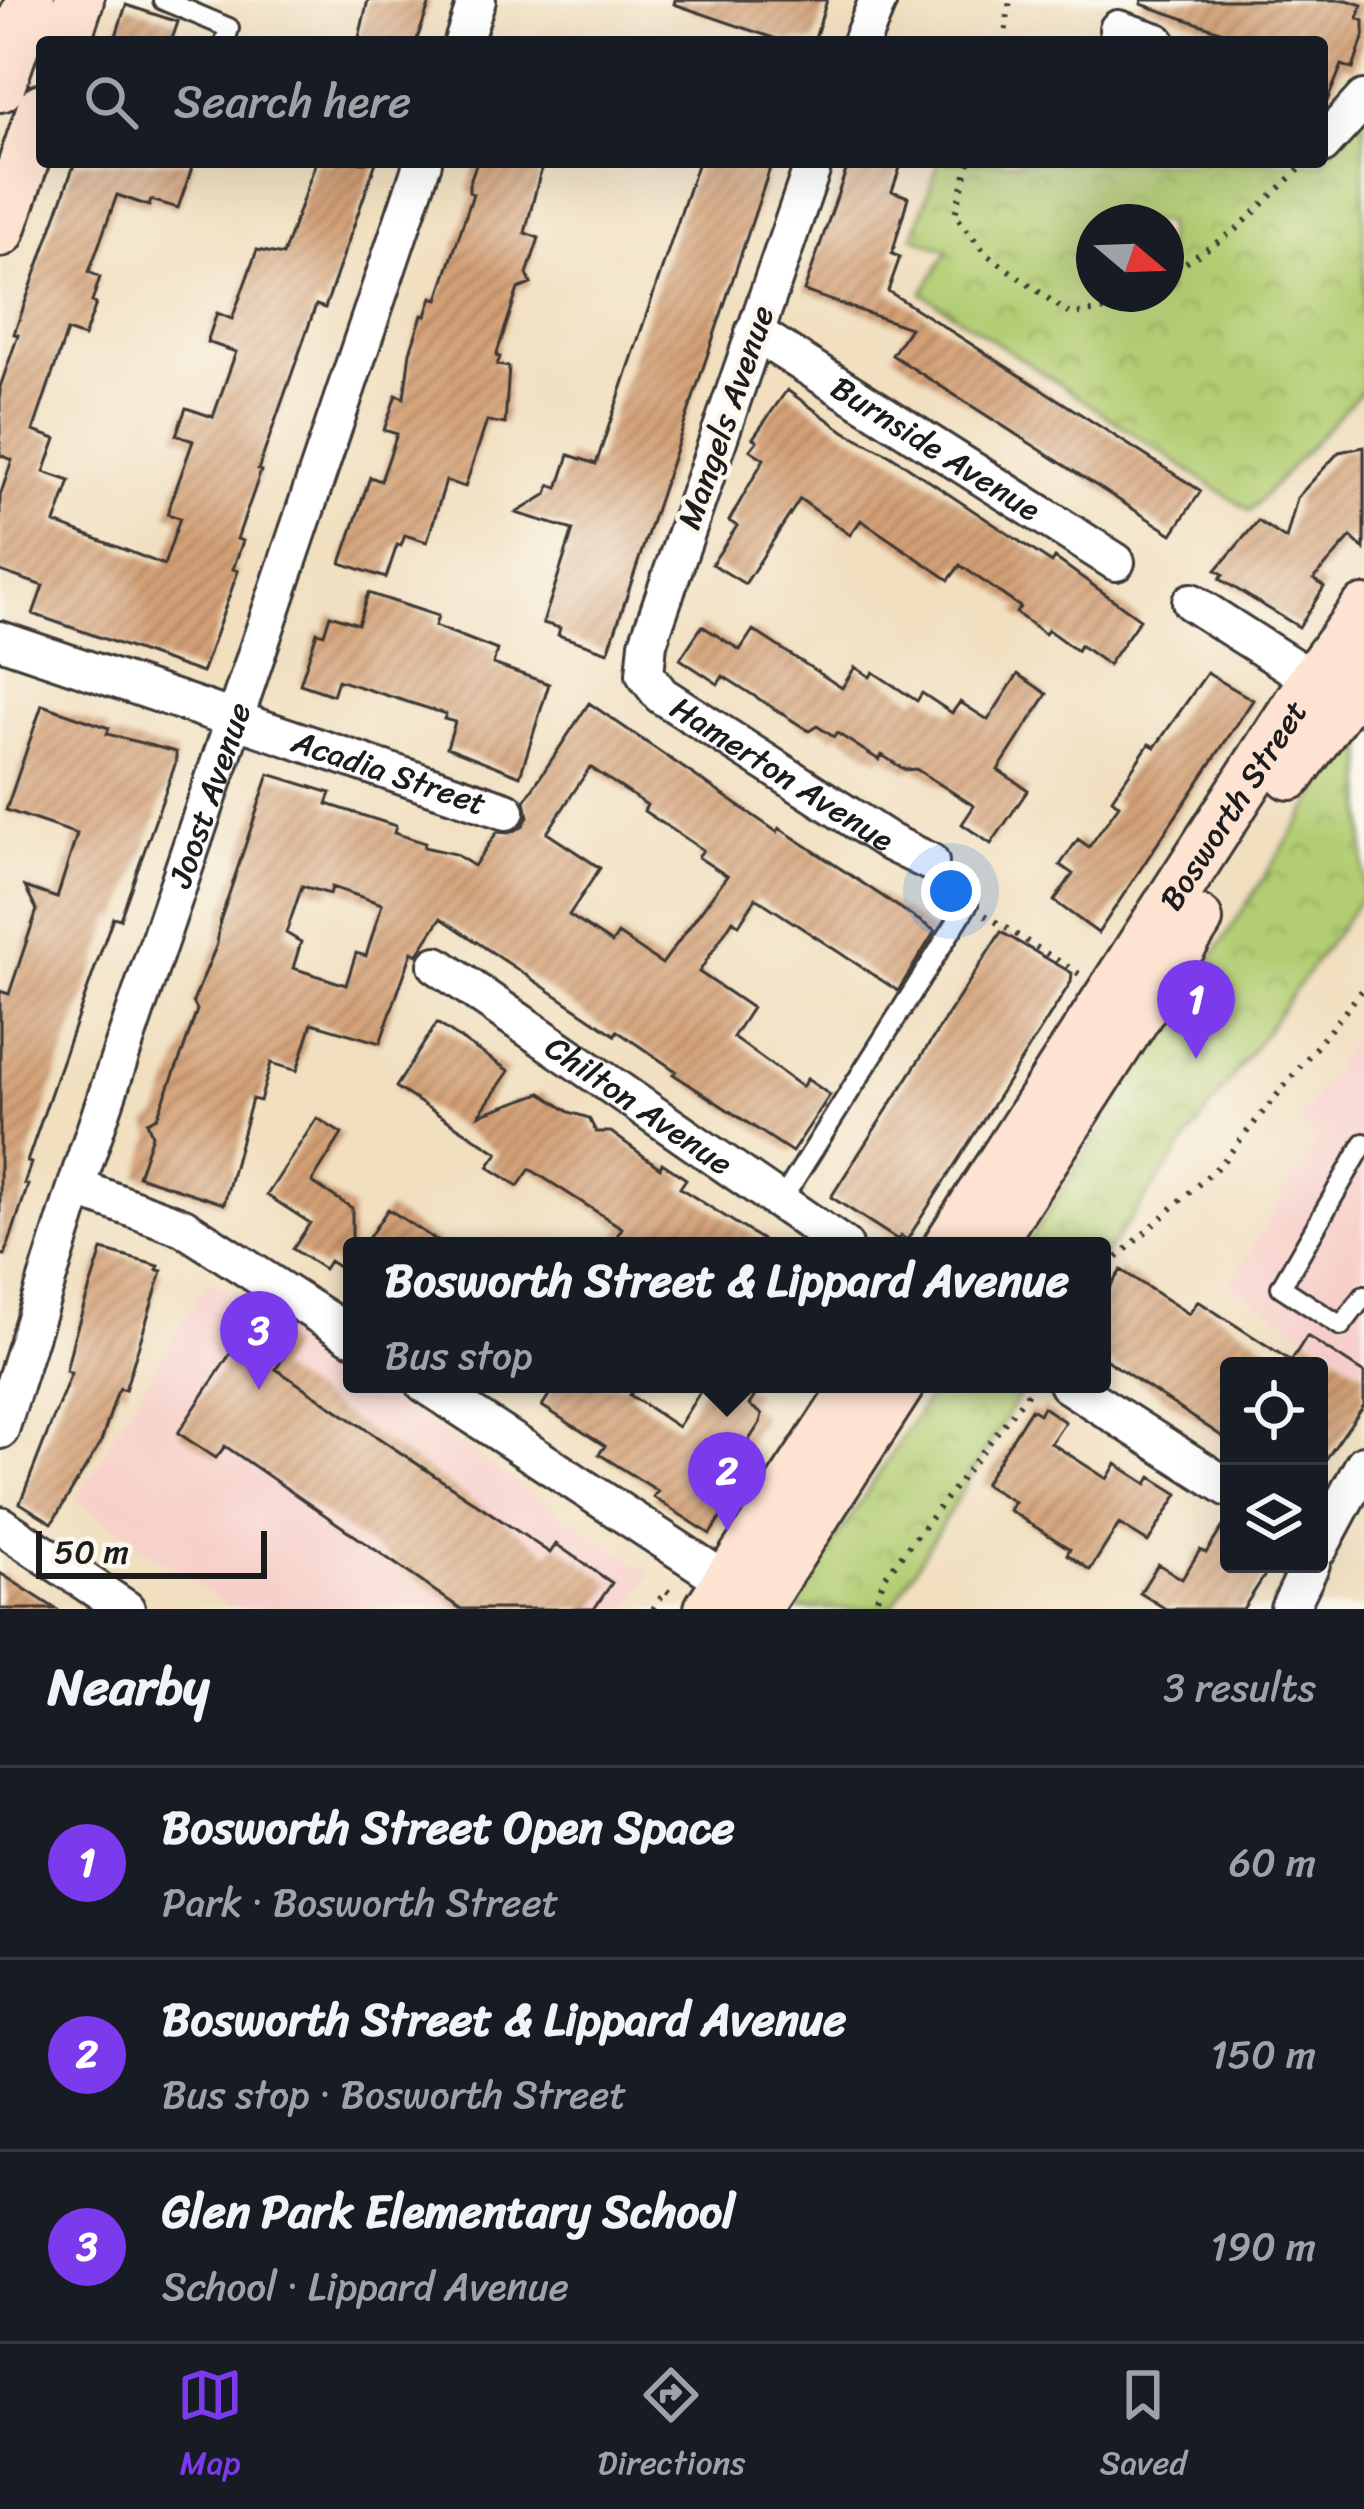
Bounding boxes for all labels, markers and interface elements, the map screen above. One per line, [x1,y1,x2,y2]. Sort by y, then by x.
search box [36,36,1328,168]
text: Search here [174,62,411,142]
icon: search [78,69,144,135]
north arrow [1076,204,1184,312]
street label: Mangels Avenue [661,297,791,537]
street label: Burnside Avenue [819,360,1053,538]
street label: Hamerton Avenue [658,680,906,868]
street label: Bosworth Street [1143,688,1323,923]
street label: Joost Avenue [151,694,268,896]
street label: Acadia Street [283,712,494,832]
your location [921,861,981,921]
pin: 1 [1157,960,1235,1059]
street label: Chilton Avenue [533,1020,745,1192]
popup [343,1237,1111,1393]
text: Bosworth Street & Lippard Avenue [385,1241,1069,1321]
pin: 3 [220,1291,298,1390]
text: Bus stop [385,1321,533,1390]
map controls [1220,1357,1328,1573]
button: locate [1220,1357,1328,1465]
pin: 2 [688,1432,766,1531]
button: layers [1220,1465,1328,1573]
text: 50 m [54,1523,129,1581]
scale bar [36,1525,267,1578]
text: Nearby [48,1642,209,1732]
text: 3 results [1163,1653,1316,1722]
text: Bosworth Street Open Space [162,1788,735,1868]
text: 1 [79,1828,95,1897]
text: 60 m [1229,1828,1316,1897]
text: Park · Bosworth Street [162,1868,559,1937]
text: Bosworth Street & Lippard Avenue [162,1980,846,2060]
text: 2 [76,2020,98,2089]
text: 150 m [1211,2020,1316,2089]
text: Bus stop · Bosworth Street [162,2060,626,2129]
text: Glen Park Elementary School [162,2172,735,2252]
text: 3 [76,2212,98,2281]
text: 190 m [1211,2212,1316,2281]
text: School · Lippard Avenue [162,2252,569,2321]
tab: Map [177,2362,243,2492]
tab: Directions [598,2362,745,2492]
tab: Saved [1100,2362,1187,2492]

